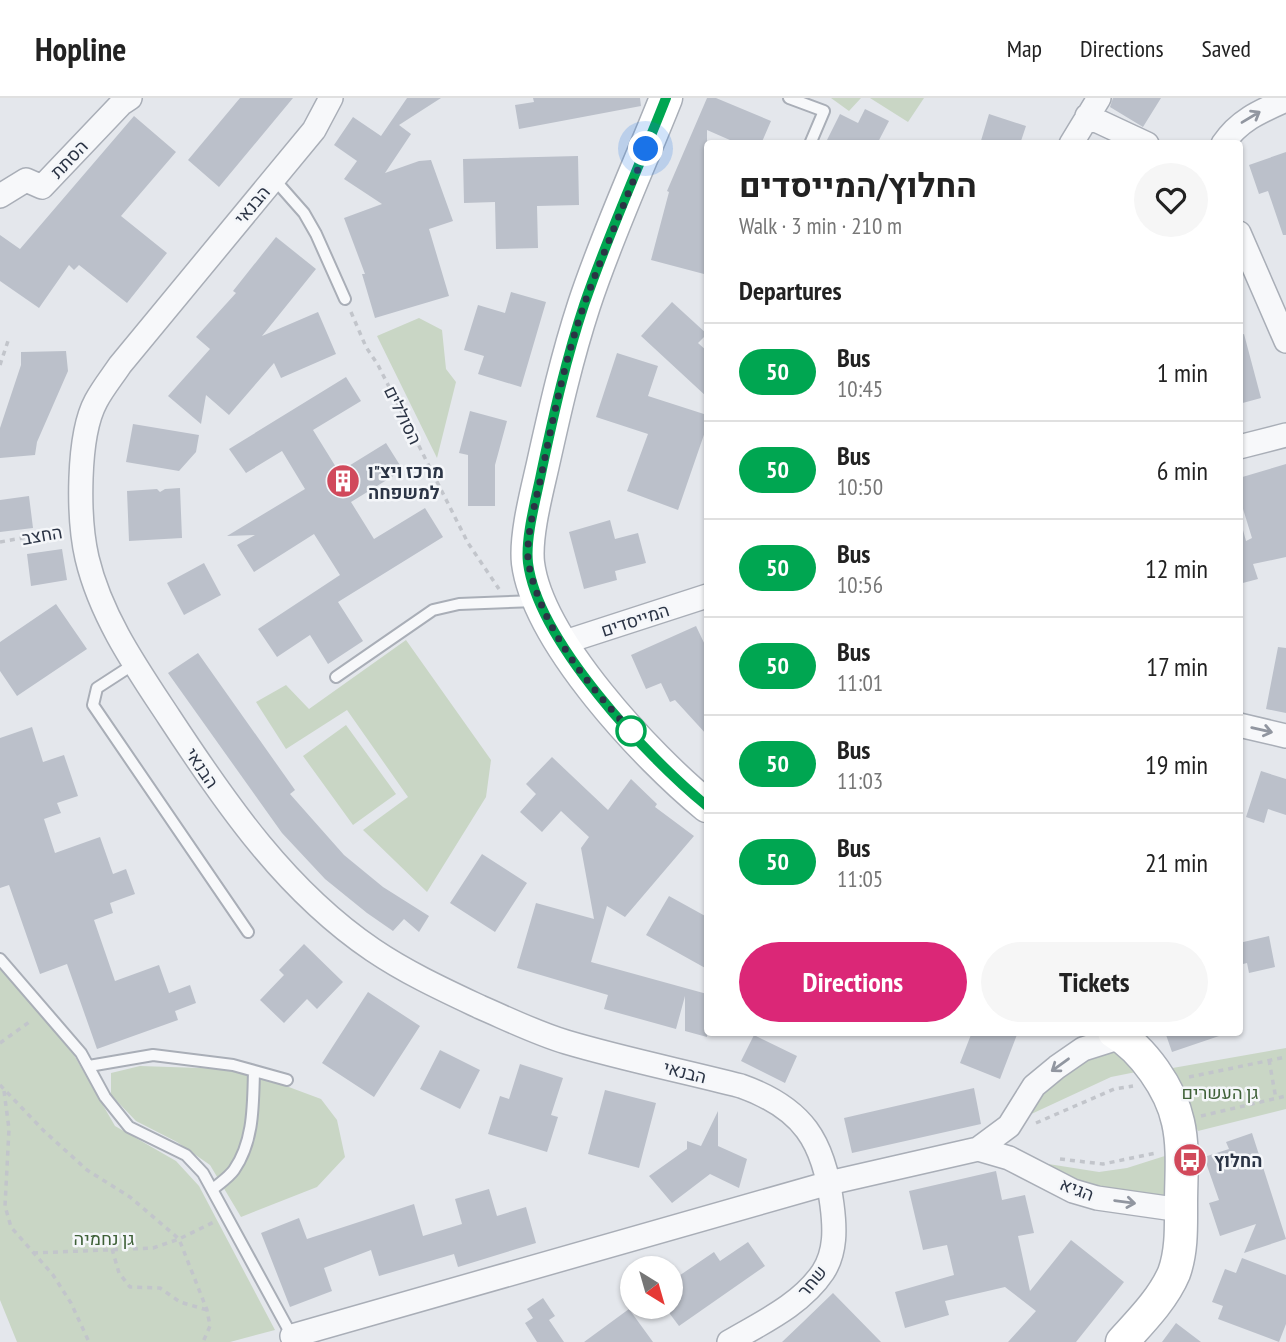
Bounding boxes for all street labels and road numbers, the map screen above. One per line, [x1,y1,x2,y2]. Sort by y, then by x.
street label: הסתת [45,135,93,183]
street label: הבנאי [229,181,275,229]
street label: הסוללים [379,382,427,448]
street label: החצב [20,520,64,550]
street label: המייסדים [598,598,672,642]
street label: הבנאי [180,744,224,792]
street label: הבנאי [661,1056,709,1088]
street label: הגיא [1057,1172,1097,1206]
street label: שחר [792,1261,832,1301]

